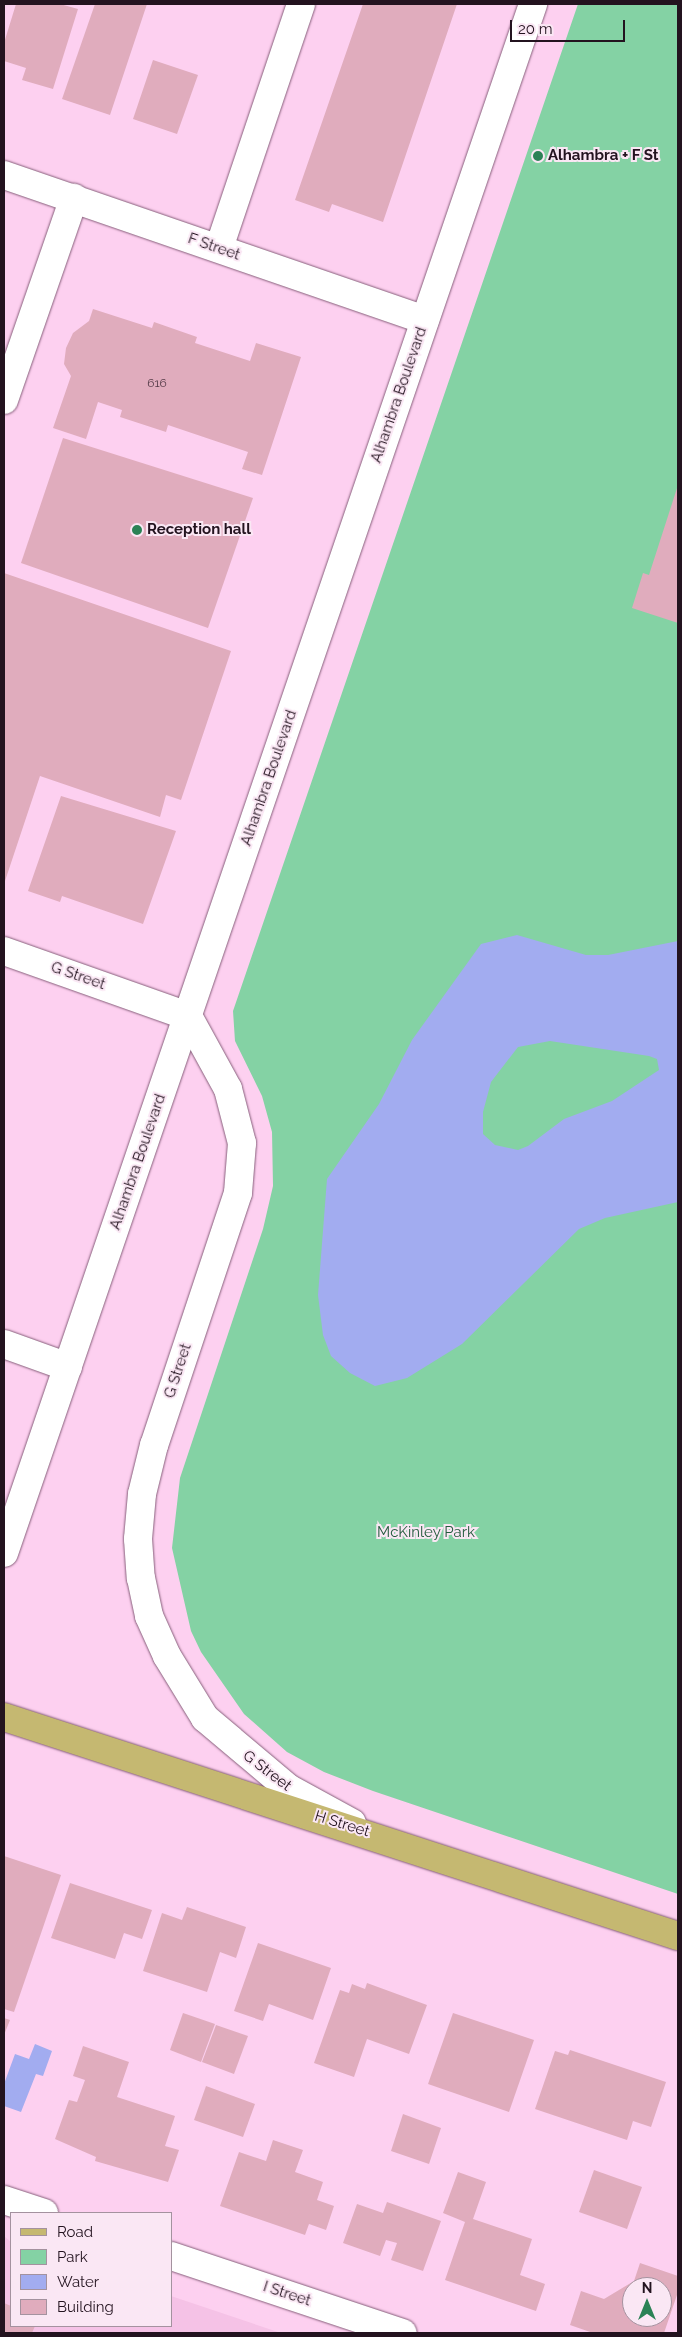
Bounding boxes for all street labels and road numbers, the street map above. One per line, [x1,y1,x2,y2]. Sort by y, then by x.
street label: F Street [185,230,243,264]
street label: Alhambra Boulevard [367,325,431,465]
street label: Alhambra Boulevard [237,708,301,848]
street label: G Street [49,958,107,994]
street label: Alhambra Boulevard [106,1092,170,1232]
street label: G Street [161,1342,195,1400]
street label: G Street [239,1747,295,1795]
street label: H Street [312,1807,372,1841]
street label: I Street [261,2278,313,2310]

